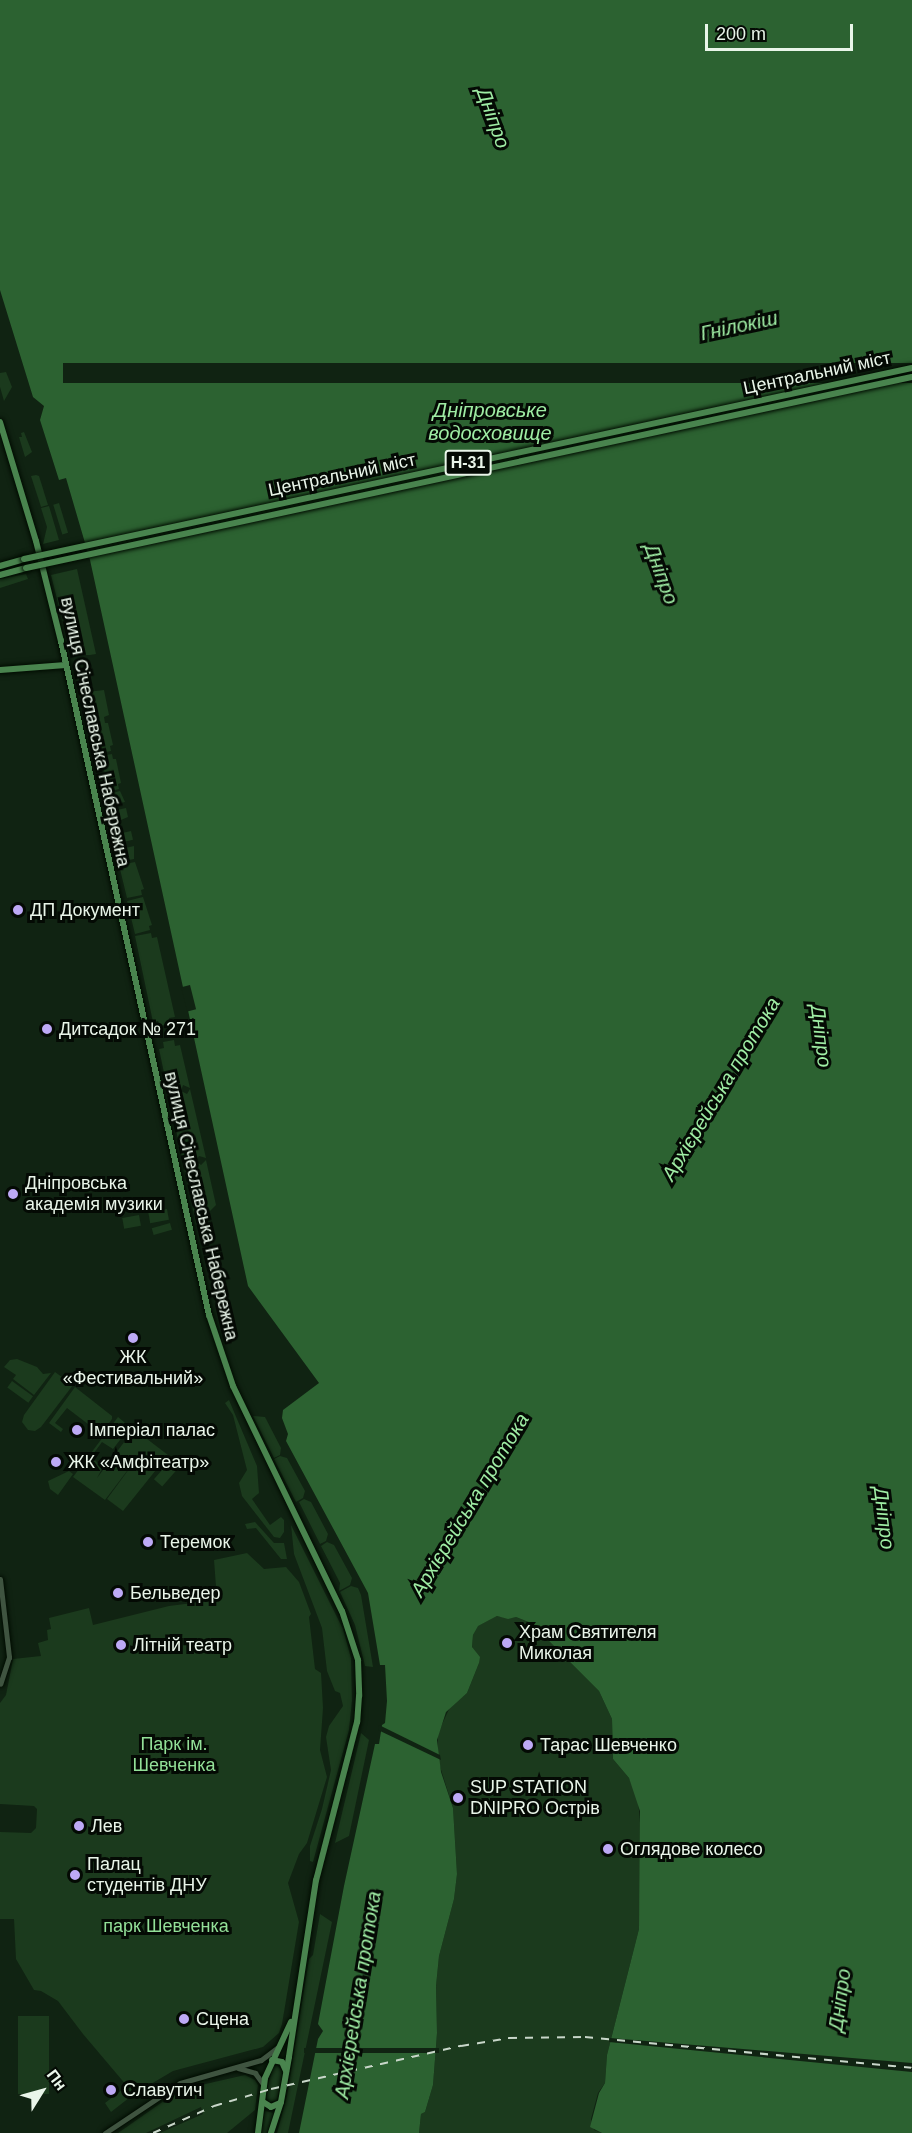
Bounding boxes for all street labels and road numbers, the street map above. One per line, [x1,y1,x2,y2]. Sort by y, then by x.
street label: Центральний міст [741,347,893,399]
street label: Центральний міст [266,449,418,501]
road number: Н-31 [444,450,492,476]
street label: вулиця Січеславська Набережна [56,595,134,869]
street label: вулиця Січеславська Набережна [160,1069,242,1343]

